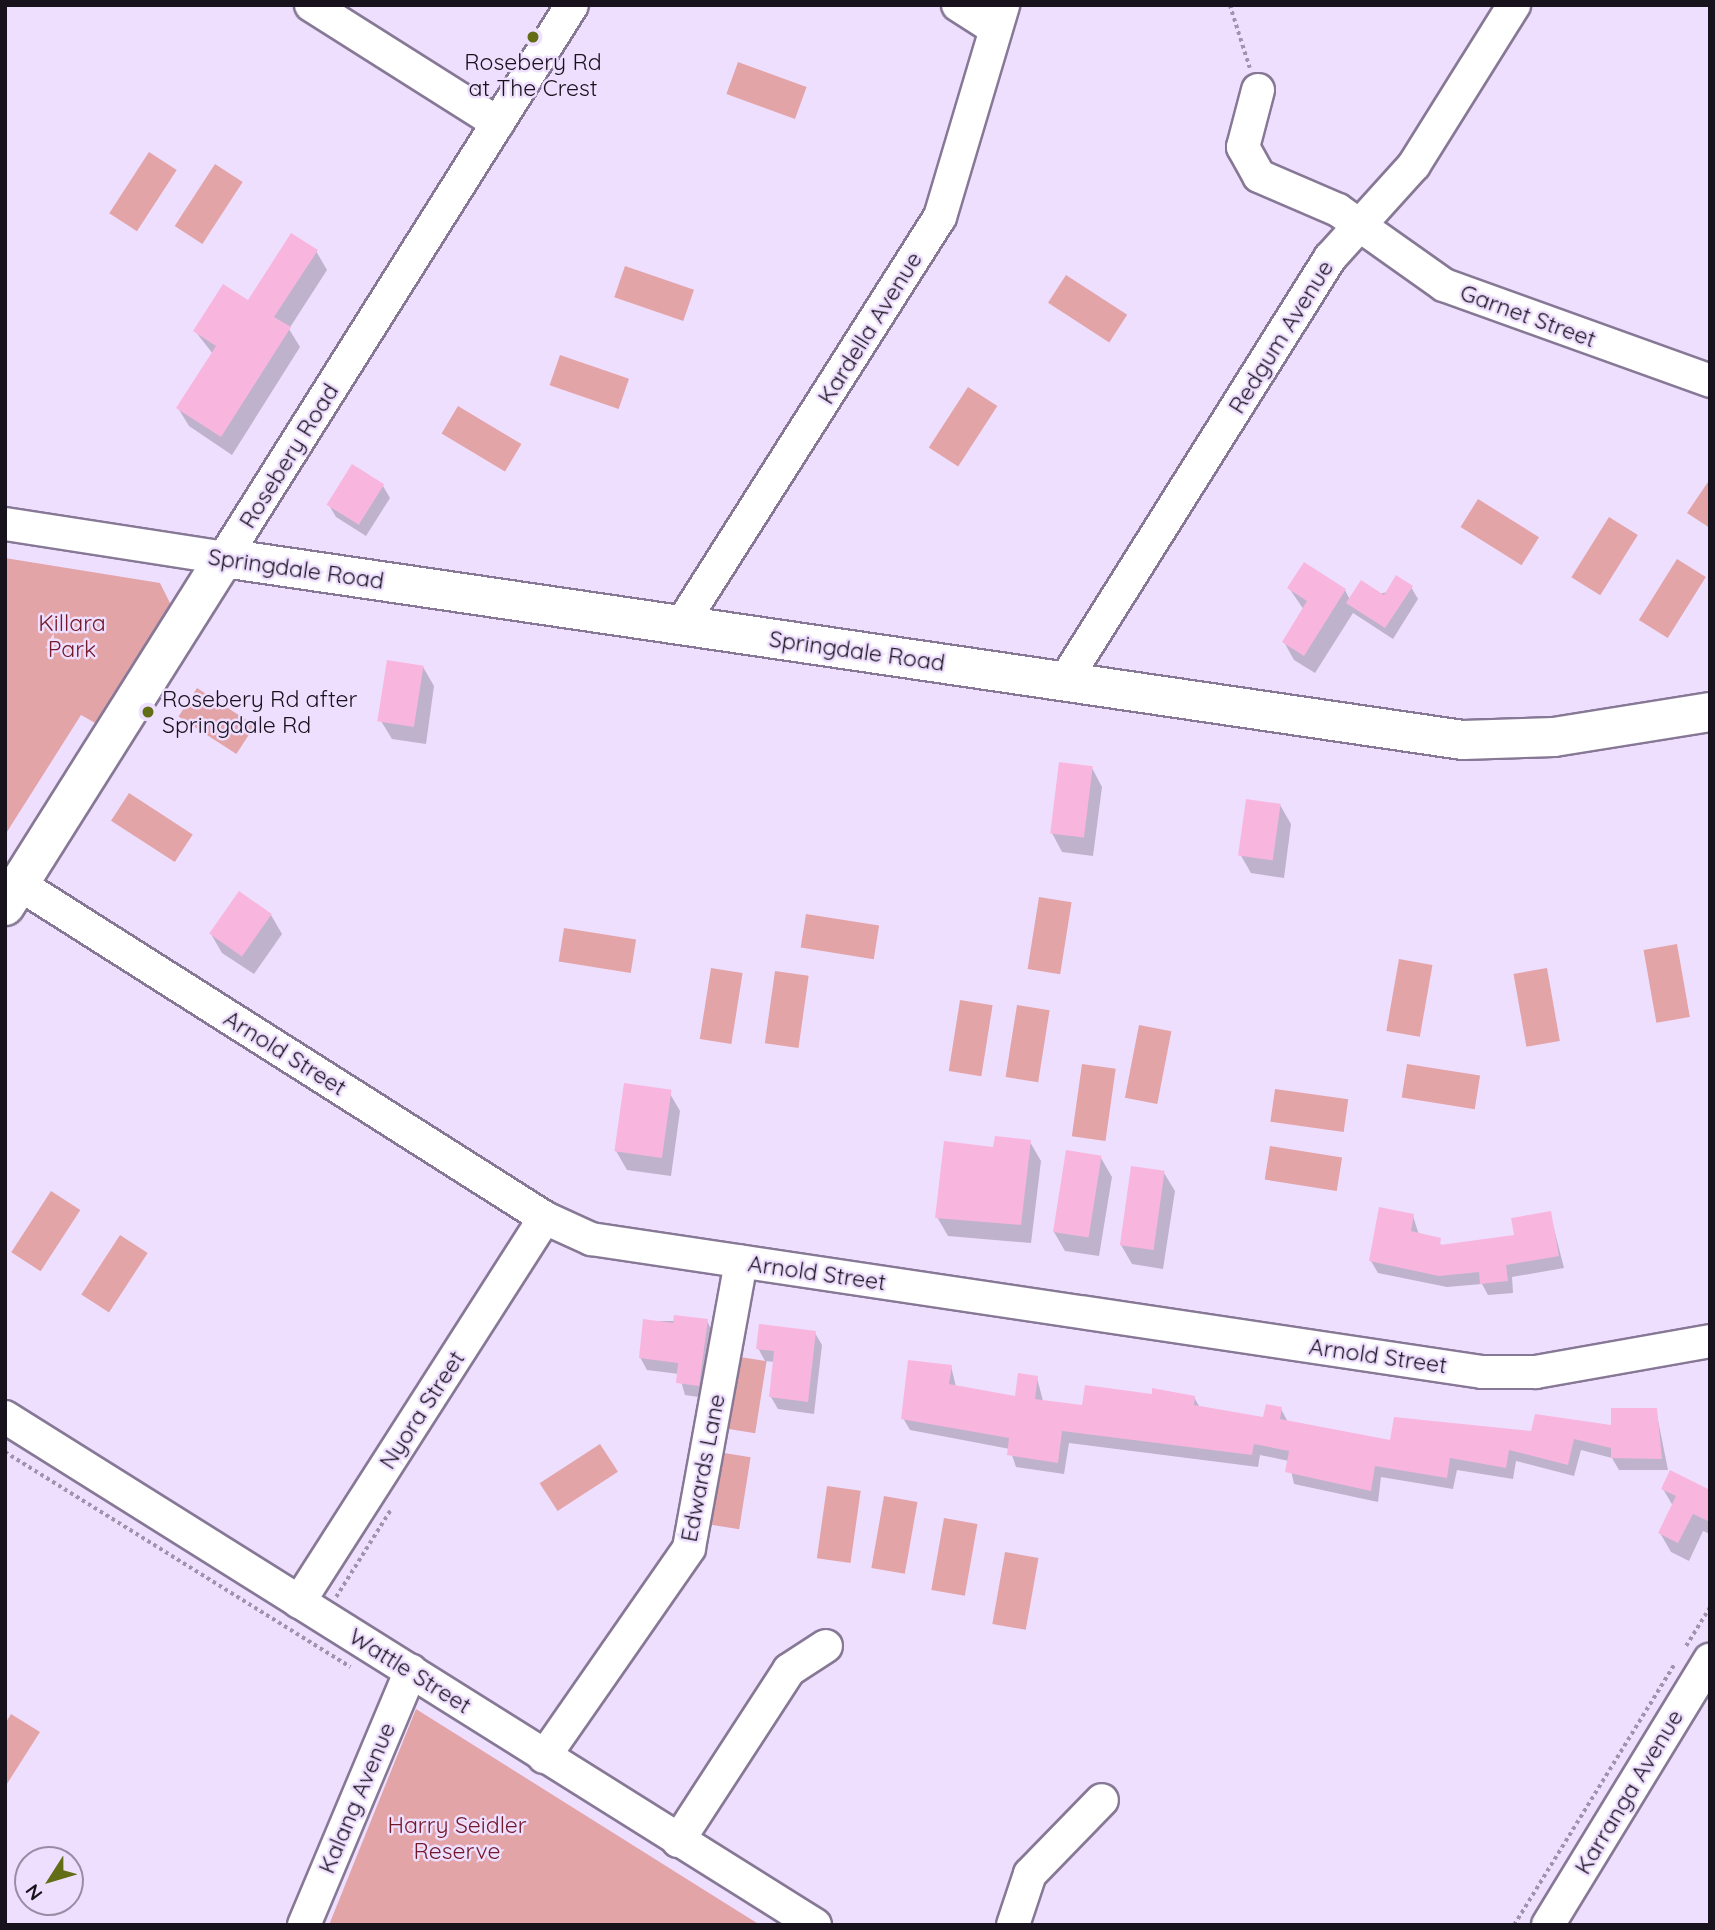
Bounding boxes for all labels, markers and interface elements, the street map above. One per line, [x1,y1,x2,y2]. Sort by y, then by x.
marker: Rosebery Rd at The Crest [525,29,541,45]
place label: Rosebery Rd at The Crest [464,48,602,102]
street label: Kardella Avenue [812,247,928,409]
street label: Redgum Avenue [1223,255,1339,419]
street label: Garnet Street [1456,279,1600,353]
street label: Rosebery Road [234,379,344,533]
street label: Springdale Road [206,543,386,595]
park label: Killara Park [38,609,106,663]
street label: Springdale Road [767,625,947,677]
place label: Rosebery Rd after Springdale Rd [162,685,357,739]
marker: Rosebery Rd after Springdale Rd [140,704,156,720]
street label: Arnold Street [219,1004,351,1102]
street label: Arnold Street [746,1250,888,1296]
street label: Arnold Street [1307,1333,1449,1379]
street label: Nyora Street [374,1346,470,1474]
street label: Edwards Lane [675,1392,731,1544]
street label: Wattle Street [344,1623,476,1719]
street label: Karranga Avenue [1569,1705,1689,1879]
street label: Kalang Avenue [313,1718,401,1878]
park label: Harry Seidler Reserve [387,1811,527,1865]
north arrow [14,1846,84,1916]
text: N [20,1880,48,1905]

